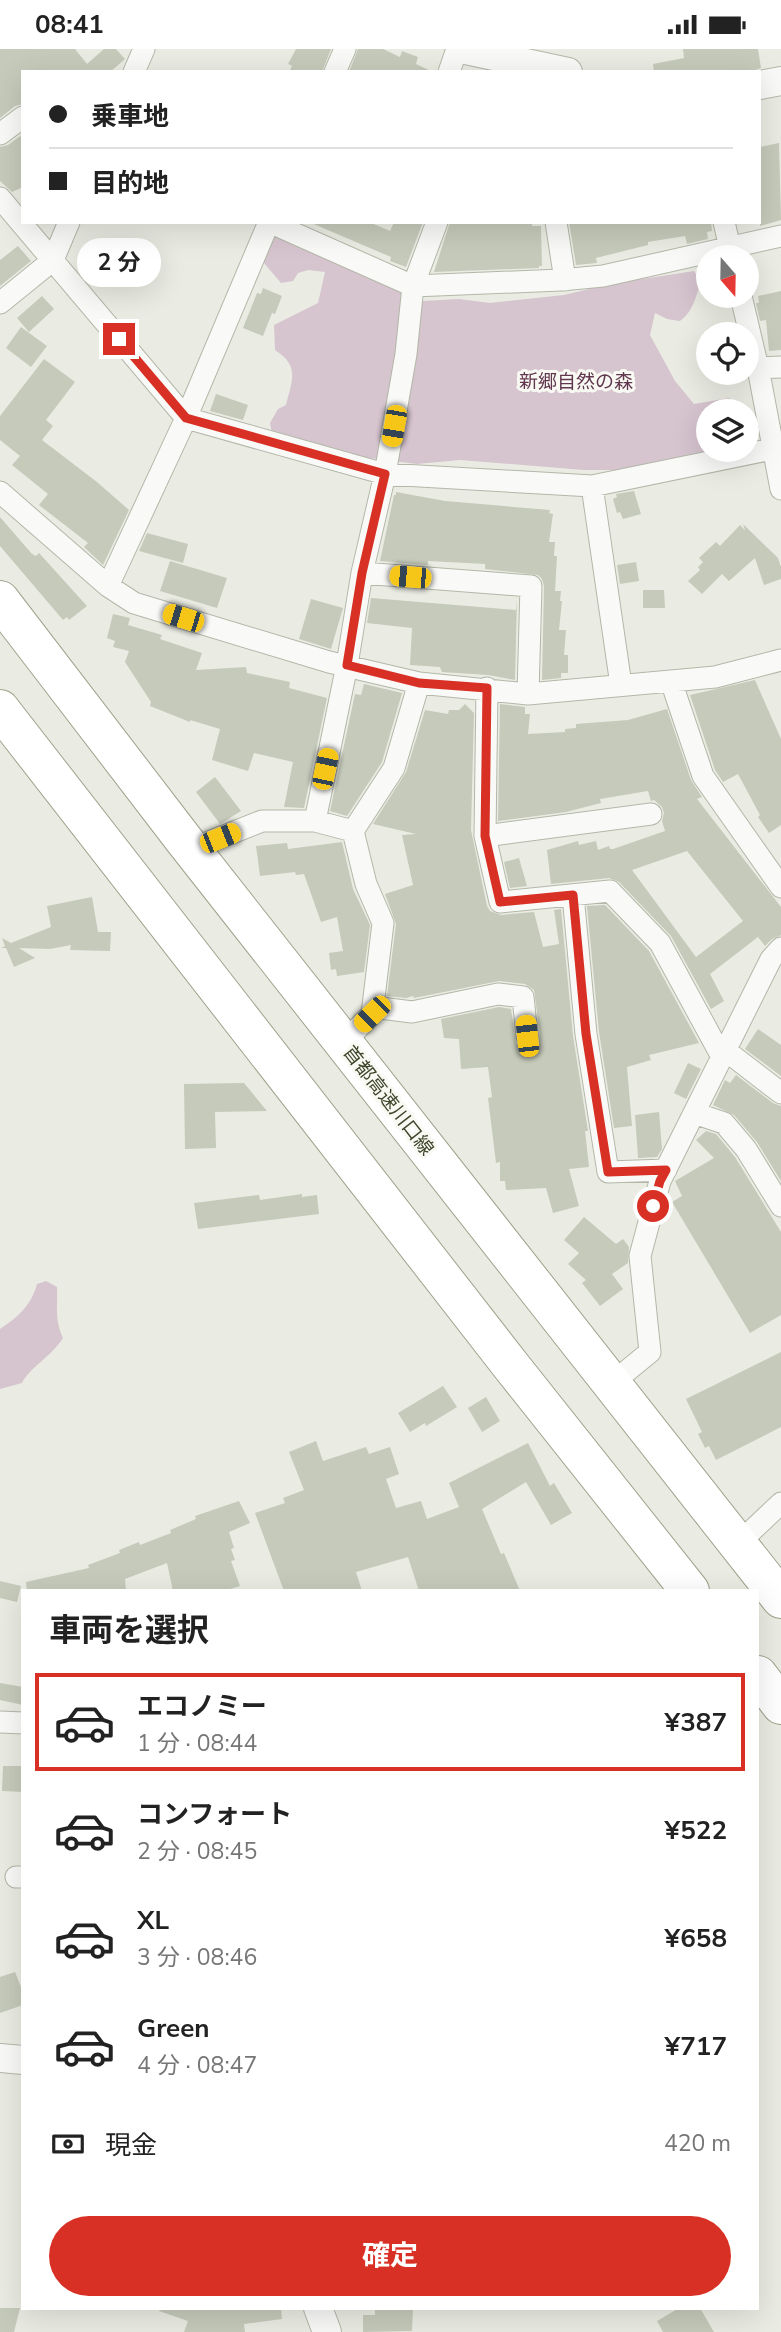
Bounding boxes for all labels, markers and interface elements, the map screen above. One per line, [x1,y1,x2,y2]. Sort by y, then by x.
text: 08:41 [35,7,104,42]
text: 乗車地 [91,99,169,134]
text: 目的地 [91,166,169,201]
callout: 2 分 [77,237,161,287]
north arrow [696,245,760,308]
map controls [696,245,759,462]
text: 2 分 [97,247,141,278]
button: locate [696,322,759,385]
route end [103,323,135,355]
park label: 新郷自然の森 [519,369,633,395]
button: layers [696,399,759,462]
car [381,403,408,449]
car [389,565,432,589]
car [160,602,207,634]
car [311,746,340,792]
car [197,820,244,856]
car [350,992,395,1036]
car [515,1014,540,1058]
street label: 首都高速川口線 [337,1040,439,1161]
route start [637,1190,669,1222]
text: 車両を選択 [49,1609,209,1652]
text: エコノミー [137,1689,267,1724]
icon: car [53,1691,116,1754]
text: ¥387 [665,1705,727,1740]
text: 1 分 · 08:44 [137,1728,257,1759]
text: コンフォート [137,1797,292,1832]
icon: car [53,1799,116,1862]
text: ¥522 [665,1813,727,1848]
text: 2 分 · 08:45 [137,1836,257,1867]
text: XL [137,1903,169,1938]
icon: car [53,1907,116,1970]
text: ¥658 [665,1921,727,1956]
text: 3 分 · 08:46 [137,1942,257,1973]
text: Green [137,2011,210,2046]
icon: car [53,2015,116,2078]
text: ¥717 [665,2029,727,2064]
text: 4 分 · 08:47 [137,2050,257,2081]
icon: cash [49,2125,87,2163]
text: 現金 [105,2128,157,2163]
text: 420 m [664,2128,731,2159]
button: 確定 [49,2216,731,2296]

